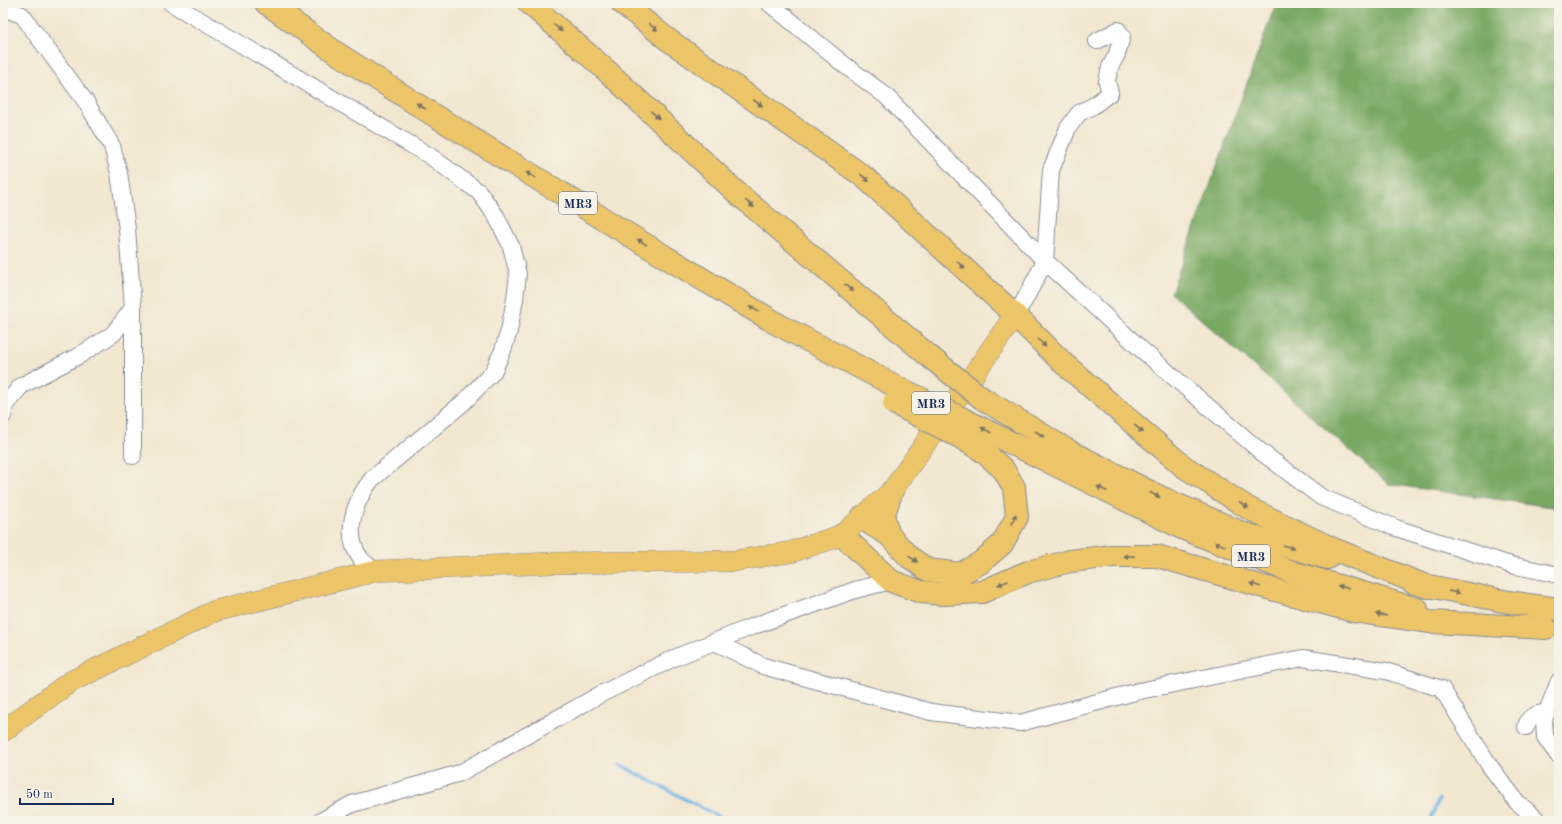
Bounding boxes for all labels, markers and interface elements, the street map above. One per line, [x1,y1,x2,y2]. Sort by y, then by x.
one-way arrow [647,23,658,32]
one-way arrow [553,24,563,33]
one-way arrow [753,99,764,107]
one-way arrow [415,103,427,110]
one-way arrow [650,111,660,120]
one-way arrow [525,171,537,178]
one-way arrow [859,173,870,182]
road number: MR3 [559,192,597,214]
one-way arrow [745,199,756,208]
one-way arrow [636,239,648,246]
one-way arrow [956,260,966,270]
one-way arrow [844,283,855,292]
one-way arrow [748,306,760,313]
one-way arrow [1037,338,1047,347]
road number: MR3 [912,392,950,414]
one-way arrow [1134,424,1145,433]
one-way arrow [981,427,992,434]
one-way arrow [1034,430,1046,437]
one-way arrow [1097,486,1108,492]
one-way arrow [1149,492,1160,498]
one-way arrow [1238,502,1250,509]
one-way arrow [1012,513,1018,525]
one-way arrow [1214,540,1226,546]
one-way arrow [1283,544,1295,550]
road number: MR3 [1232,545,1270,567]
one-way arrow [1122,553,1135,559]
one-way arrow [908,555,918,563]
one-way arrow [997,580,1009,586]
one-way arrow [1249,582,1261,588]
one-way arrow [1336,584,1348,590]
one-way arrow [1448,589,1461,595]
one-way arrow [1375,612,1387,618]
scale bar [20,780,113,806]
text: 50 m [26,788,53,801]

